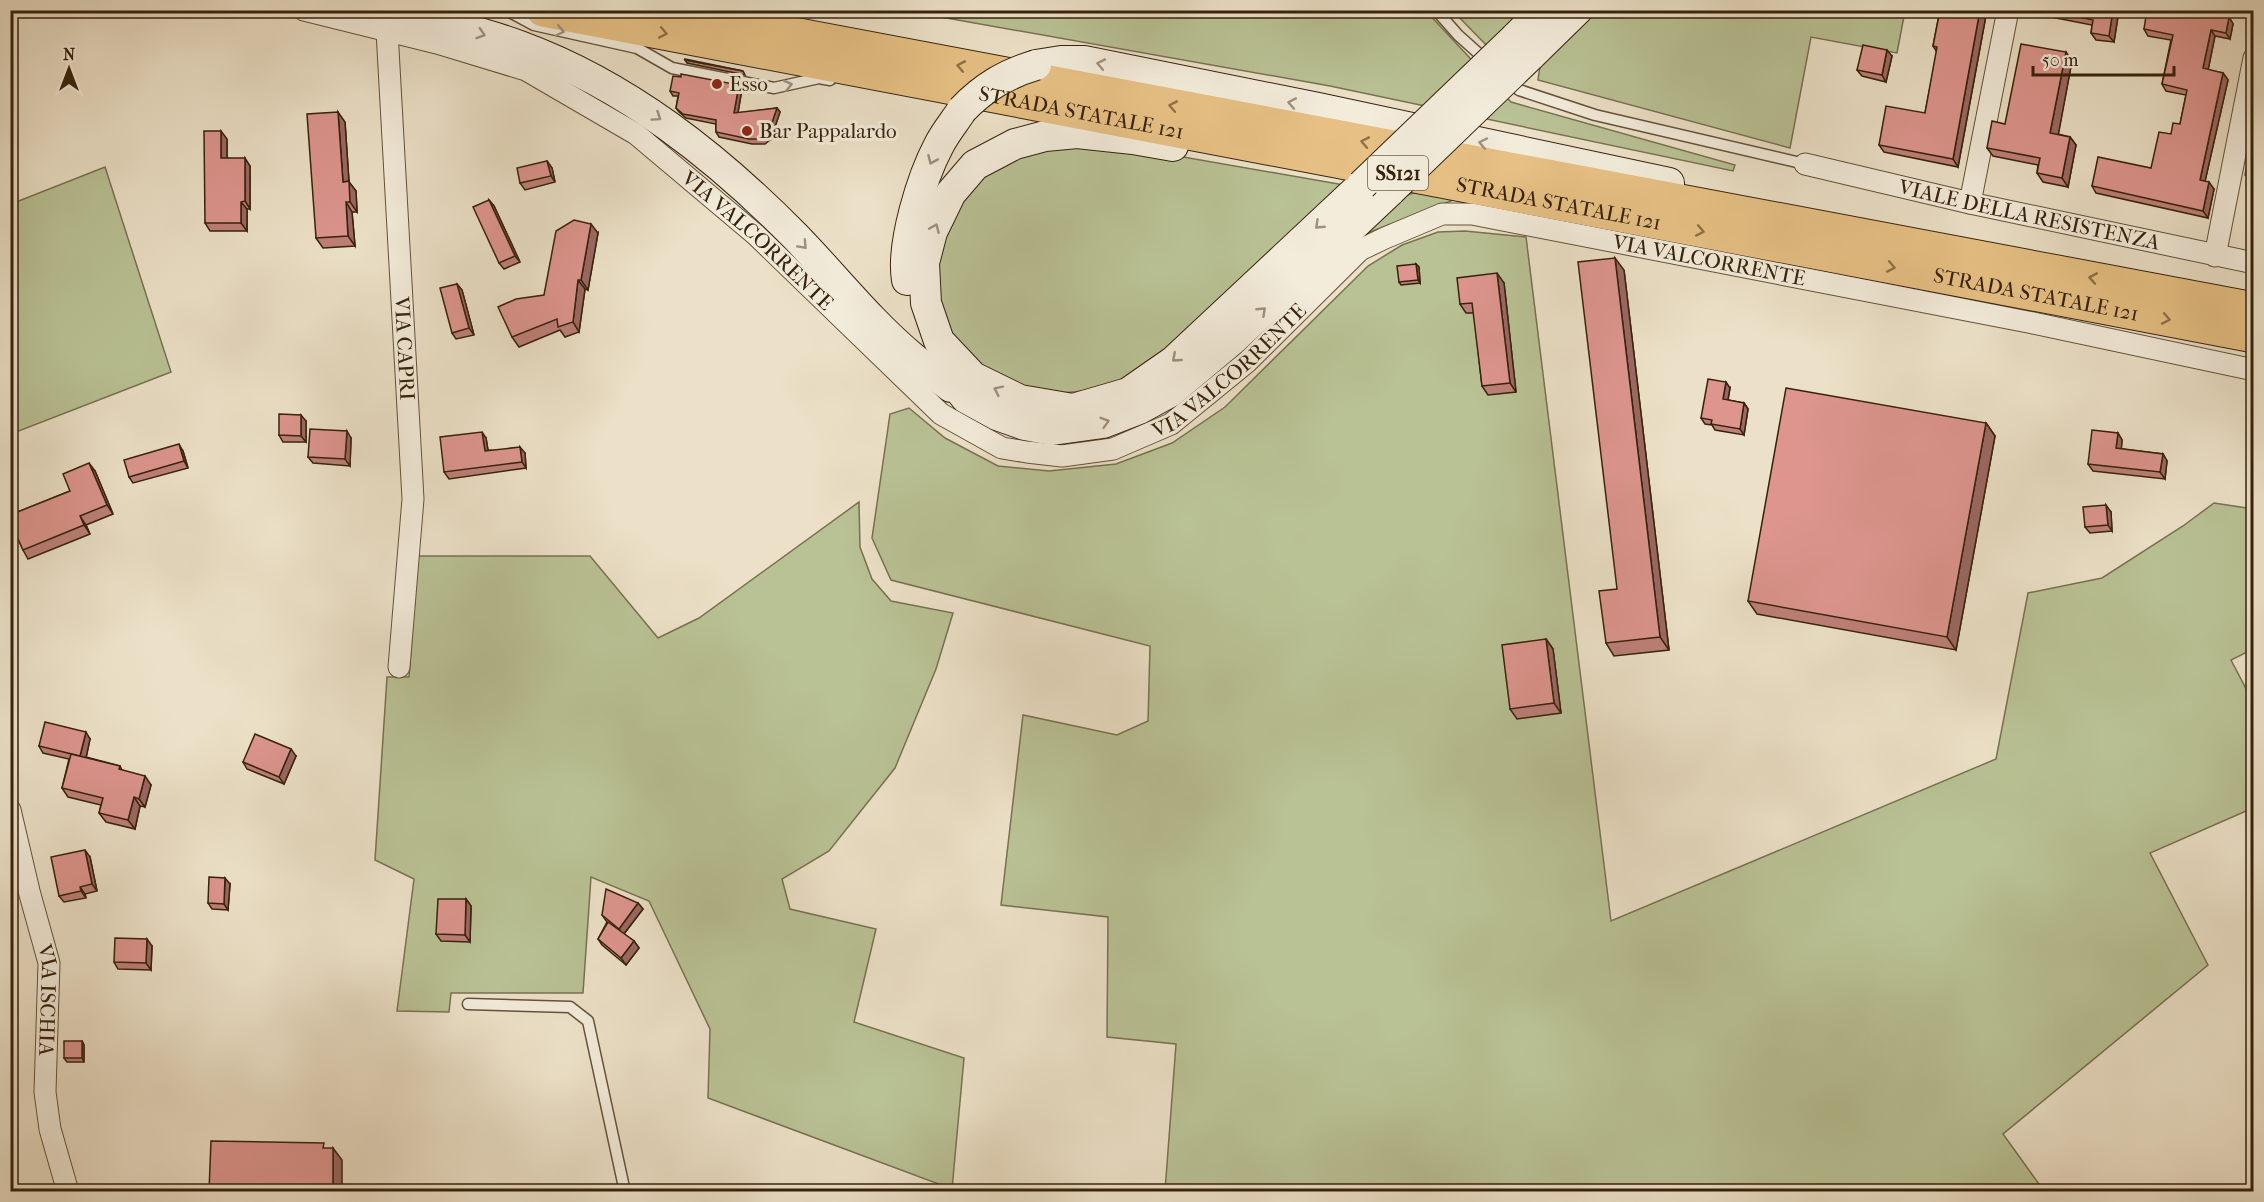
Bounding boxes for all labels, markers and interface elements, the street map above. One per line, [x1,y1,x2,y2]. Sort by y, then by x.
one-way arrow [555,23,565,36]
one-way arrow [657,26,667,39]
one-way arrow [475,27,486,39]
north arrow [39,39,99,99]
scale bar [2033,39,2174,77]
text: N [63,45,76,64]
text: 50 m [2042,50,2079,71]
one-way arrow [1096,59,1106,72]
one-way arrow [956,60,966,73]
place label: Esso [729,72,768,96]
marker: Esso [710,77,724,91]
one-way arrow [782,80,792,93]
street label: STRADA STATALE 121 [977,81,1186,144]
one-way arrow [1287,97,1297,110]
one-way arrow [1168,100,1178,113]
one-way arrow [650,110,661,121]
place label: Bar Pappalardo [759,119,897,143]
marker: Bar Pappalardo [740,124,754,138]
one-way arrow [1360,136,1370,149]
one-way arrow [1478,138,1488,151]
one-way arrow [927,153,939,164]
road number: SS121 [1368,156,1428,190]
street label: VIA VALCORRENTE [676,165,838,315]
street label: STRADA STATALE 121 [1454,172,1663,235]
street label: VIALE DELLA RESISTENZA [1895,174,2162,255]
one-way arrow [1316,218,1326,229]
one-way arrow [928,223,940,234]
one-way arrow [1695,224,1705,237]
street label: VIA VALCORRENTE [1610,229,1808,291]
one-way arrow [796,238,807,249]
one-way arrow [1886,260,1896,273]
street label: STRADA STATALE 121 [1932,263,2141,326]
one-way arrow [2088,272,2098,285]
street label: VIA CAPRI [390,295,420,401]
street label: VIA VALCORRENTE [1148,298,1311,443]
one-way arrow [1256,307,1266,318]
one-way arrow [2160,312,2170,325]
one-way arrow [1172,351,1183,362]
one-way arrow [994,385,1005,397]
one-way arrow [1099,417,1110,429]
street label: VIA ISCHIA [32,941,61,1057]

